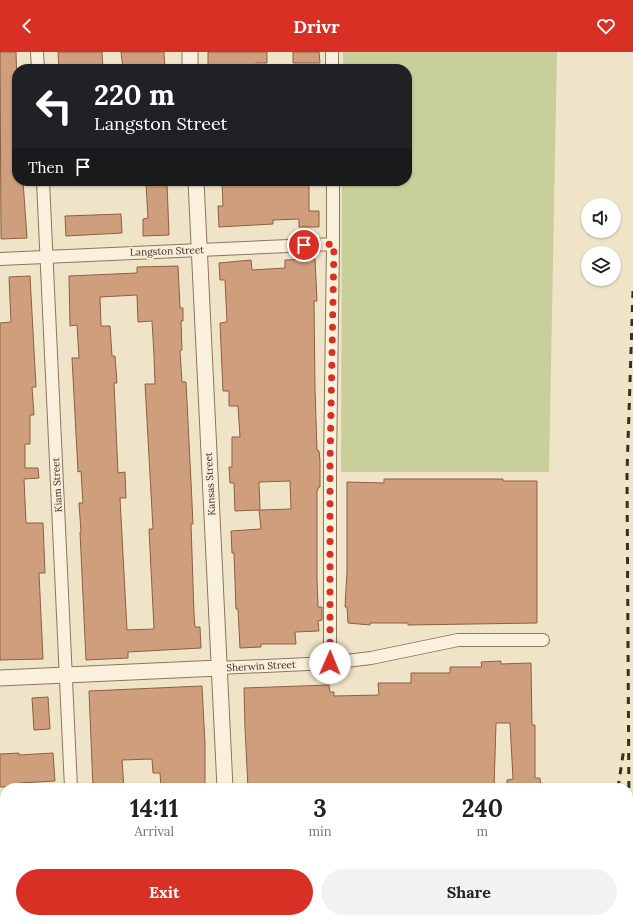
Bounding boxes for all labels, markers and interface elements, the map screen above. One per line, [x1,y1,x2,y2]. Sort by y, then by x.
icon: back [16,15,38,37]
text: Drivr [293,15,340,38]
icon: heart [595,15,617,37]
text: 220 m [94,77,175,113]
icon: left [28,80,80,132]
text: Langston Street [94,112,228,135]
icon: arrive [72,156,94,178]
text: Then [28,158,64,177]
map controls [581,198,621,286]
button: sound [581,198,621,238]
pin [287,228,321,262]
icon: arrive [293,234,315,256]
street label: Langston Street [130,243,204,259]
button: layers [581,246,621,286]
street label: Kansas Street [202,452,218,516]
street label: Kiam Street [49,457,65,513]
position arrow [309,642,351,684]
street label: Sherwin Street [226,658,296,674]
text: 14:11 [130,793,178,824]
text: 3 [313,793,327,824]
text: 240 [462,793,503,824]
text: Arrival [134,823,174,840]
text: min [309,823,332,840]
text: m [477,823,488,840]
button: Exit [16,869,313,915]
button: Share [321,869,617,915]

